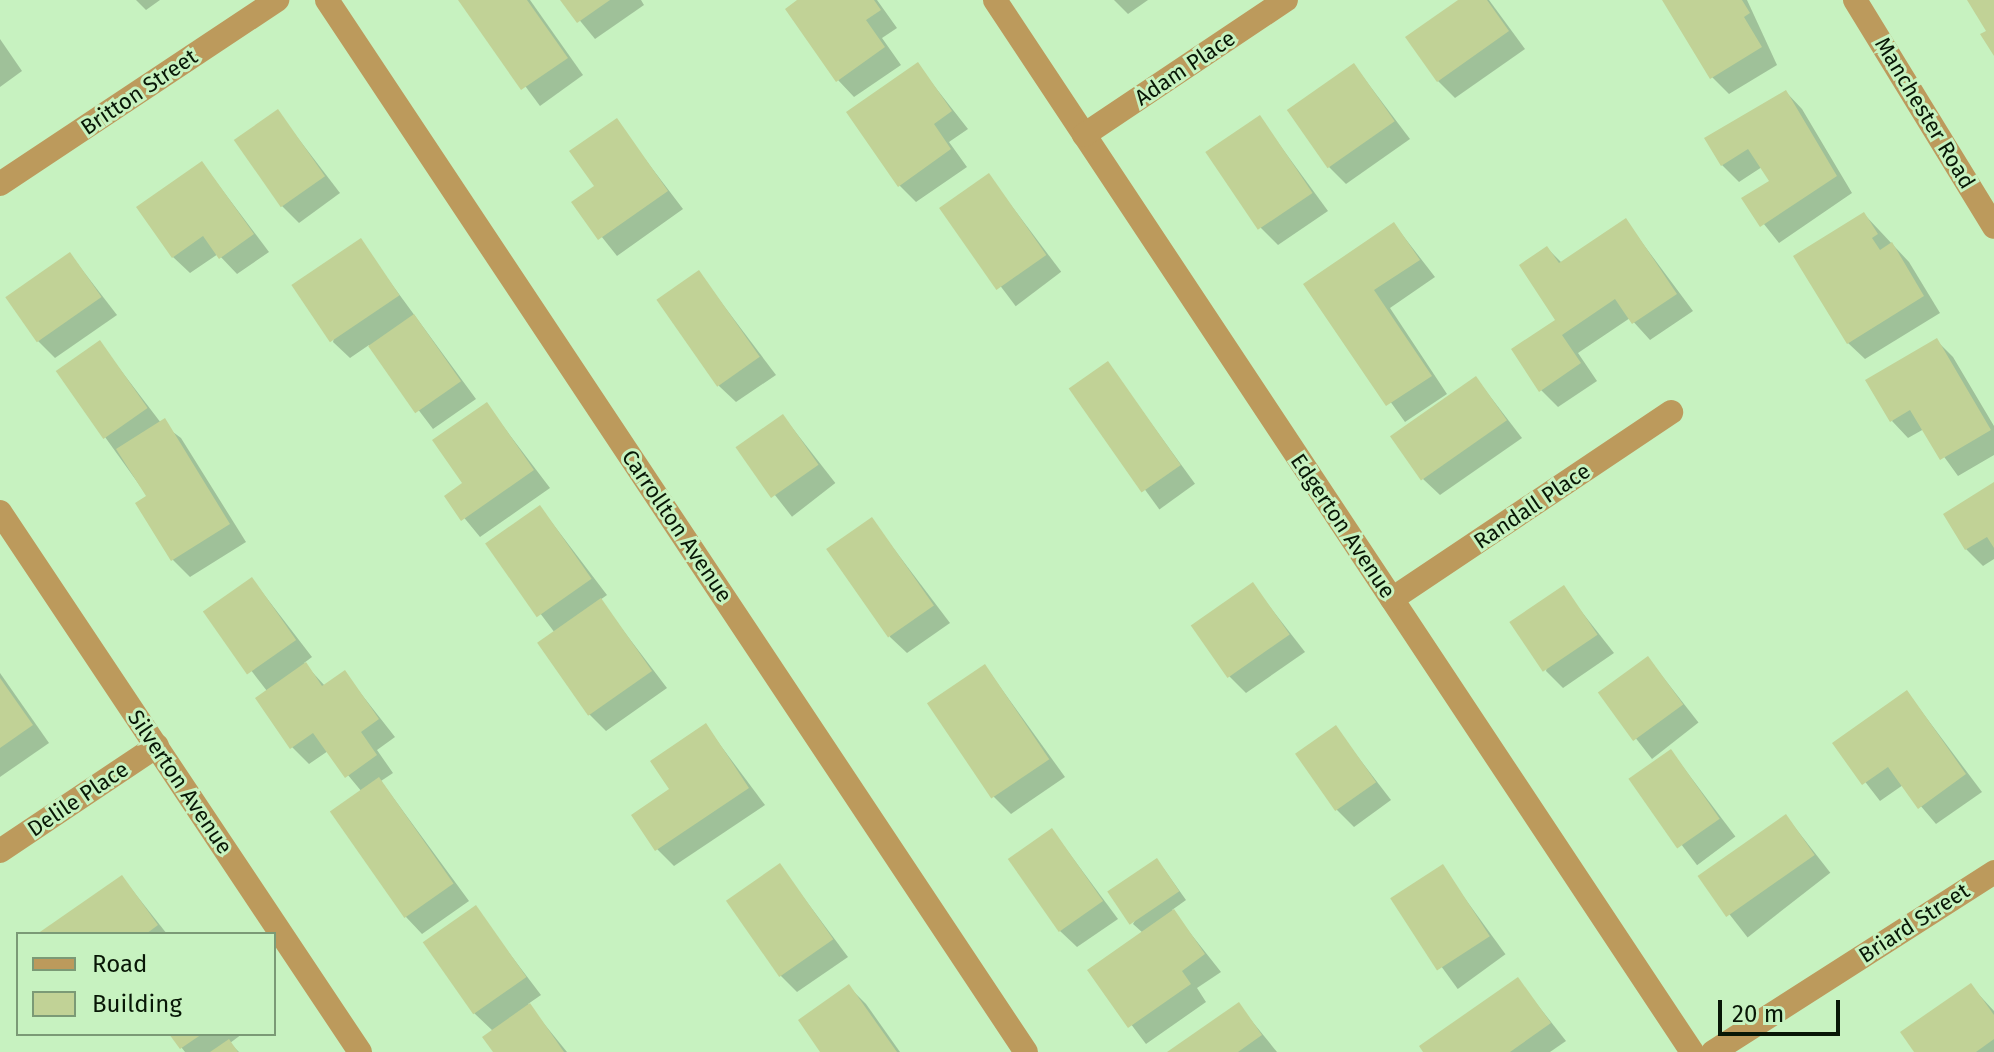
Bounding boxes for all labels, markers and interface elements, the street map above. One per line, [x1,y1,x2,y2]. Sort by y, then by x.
street label: Adam Place [1130,25,1240,111]
street label: Manchester Road [1869,32,1981,194]
street label: Britton Street [76,43,202,141]
street label: Carrollton Avenue [616,445,738,607]
street label: Edgerton Avenue [1285,449,1401,603]
street label: Randall Place [1469,457,1595,555]
street label: Silverton Avenue [122,705,238,859]
street label: Delile Place [23,756,133,842]
street label: Briard Street [1854,877,1974,969]
legend [16,932,276,1036]
text: Road [92,950,147,978]
scale bar [1722,984,1844,1034]
text: Building [92,990,182,1018]
text: 20 m [1732,1000,1784,1028]

